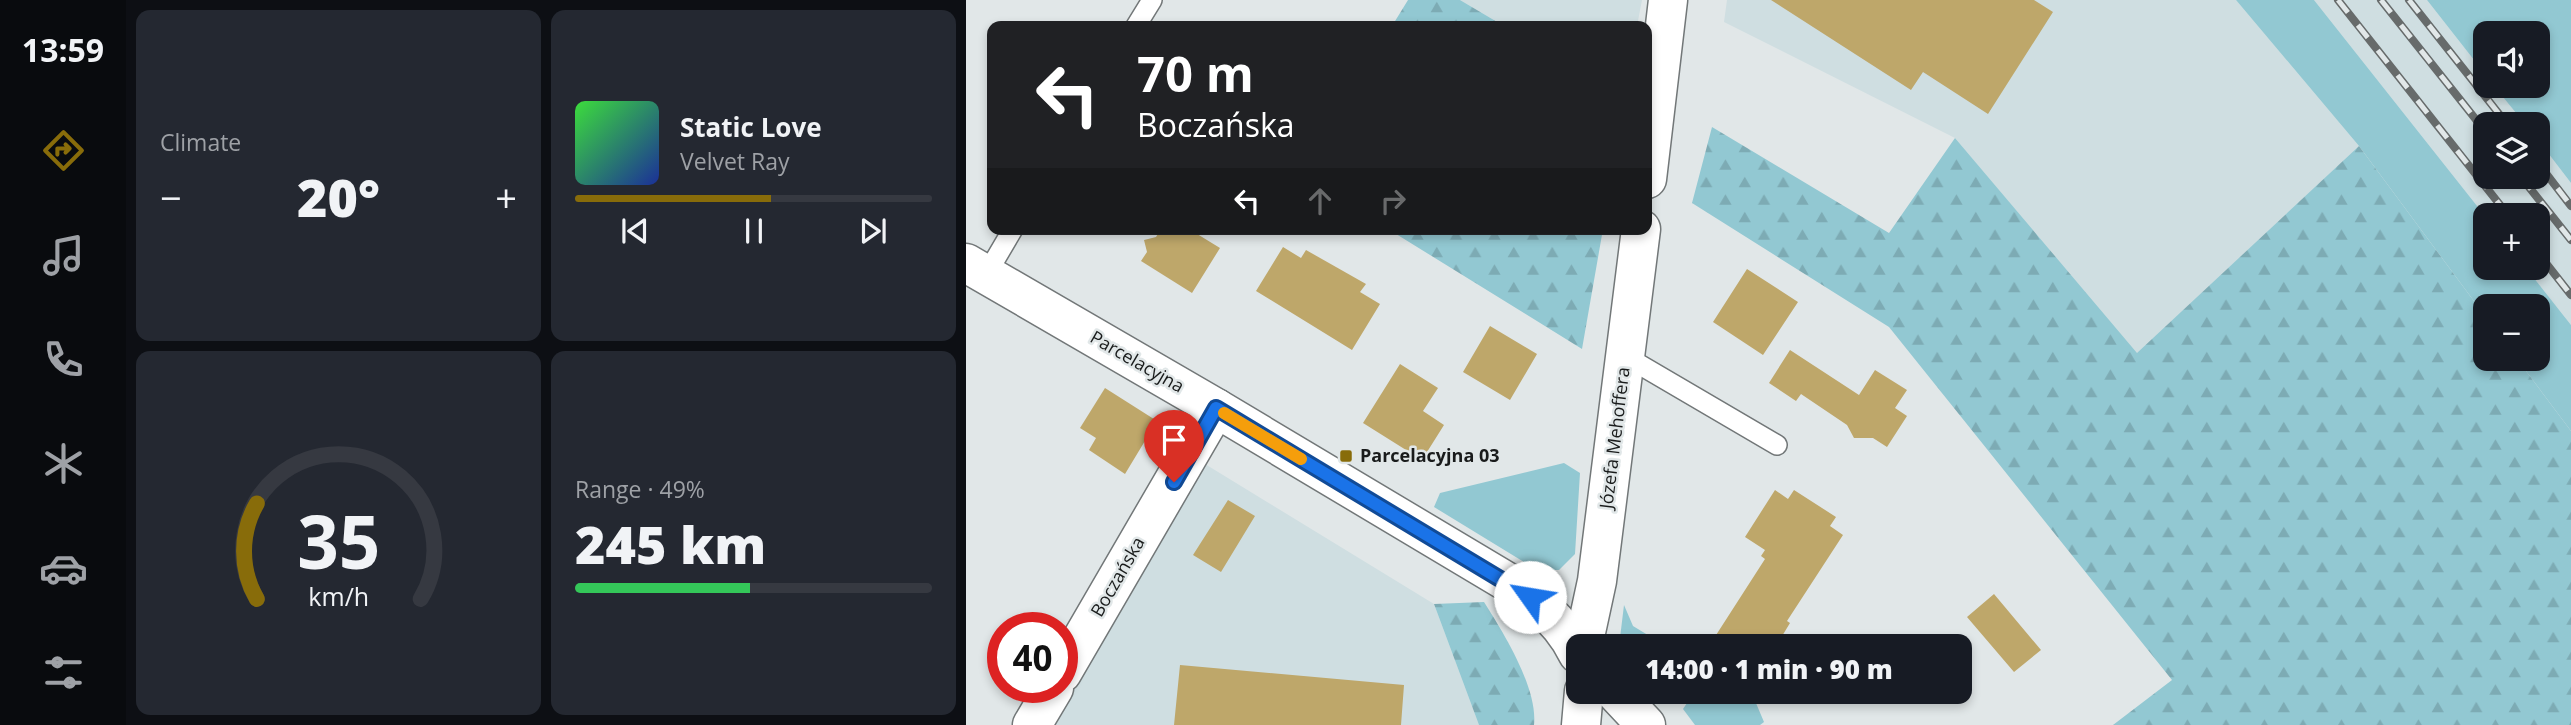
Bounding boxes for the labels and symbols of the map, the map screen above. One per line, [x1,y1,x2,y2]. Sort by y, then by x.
street label: Parcelacyjna [1086,325,1189,398]
street label: Józefa Mehoffera [1593,366,1635,512]
pin [1144,410,1204,482]
place label: Parcelacyjna 03 [1360,443,1500,467]
marker: Parcelacyjna 03 [1338,448,1354,464]
street label: Boczańska [1085,532,1150,621]
position arrow [1493,560,1567,634]
speed limit sign: 40 [987,612,1078,703]

